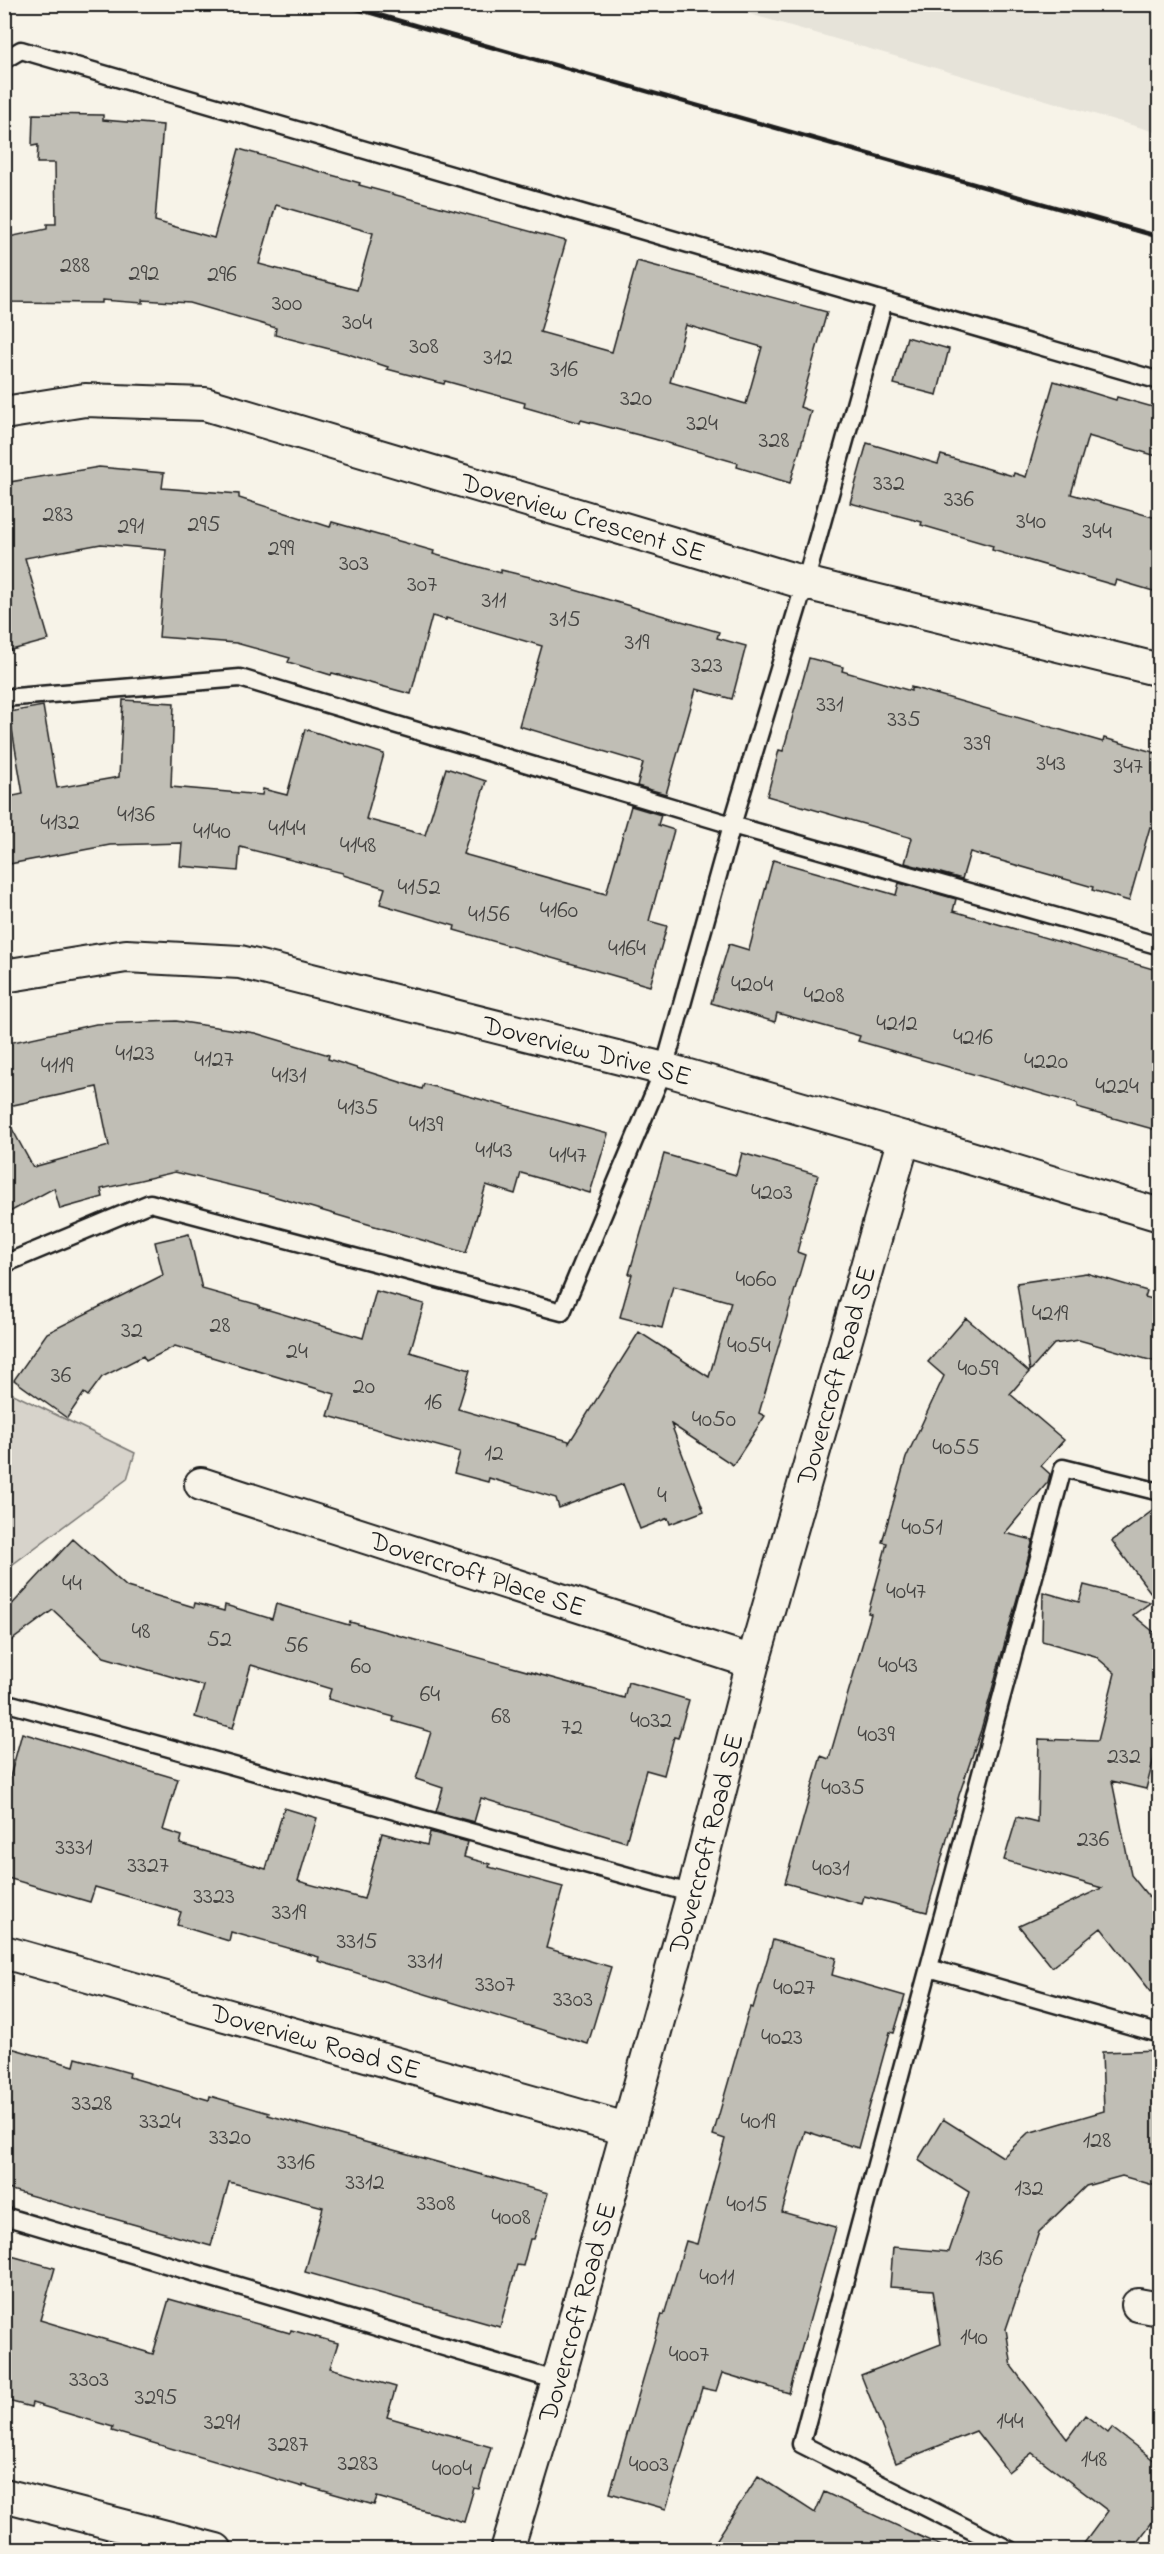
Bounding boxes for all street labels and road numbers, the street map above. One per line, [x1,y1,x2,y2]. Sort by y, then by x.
street label: Doverview Crescent SE [455,464,710,574]
street label: Doverview Drive SE [477,1007,696,1098]
street label: Dovercroft Road SE [788,1262,888,1491]
street label: Dovercroft Place SE [363,1522,590,1629]
street label: Dovercroft Road SE [660,1730,756,1960]
street label: Doverview Road SE [204,1994,425,2091]
street label: Dovercroft Road SE [529,2198,629,2428]

